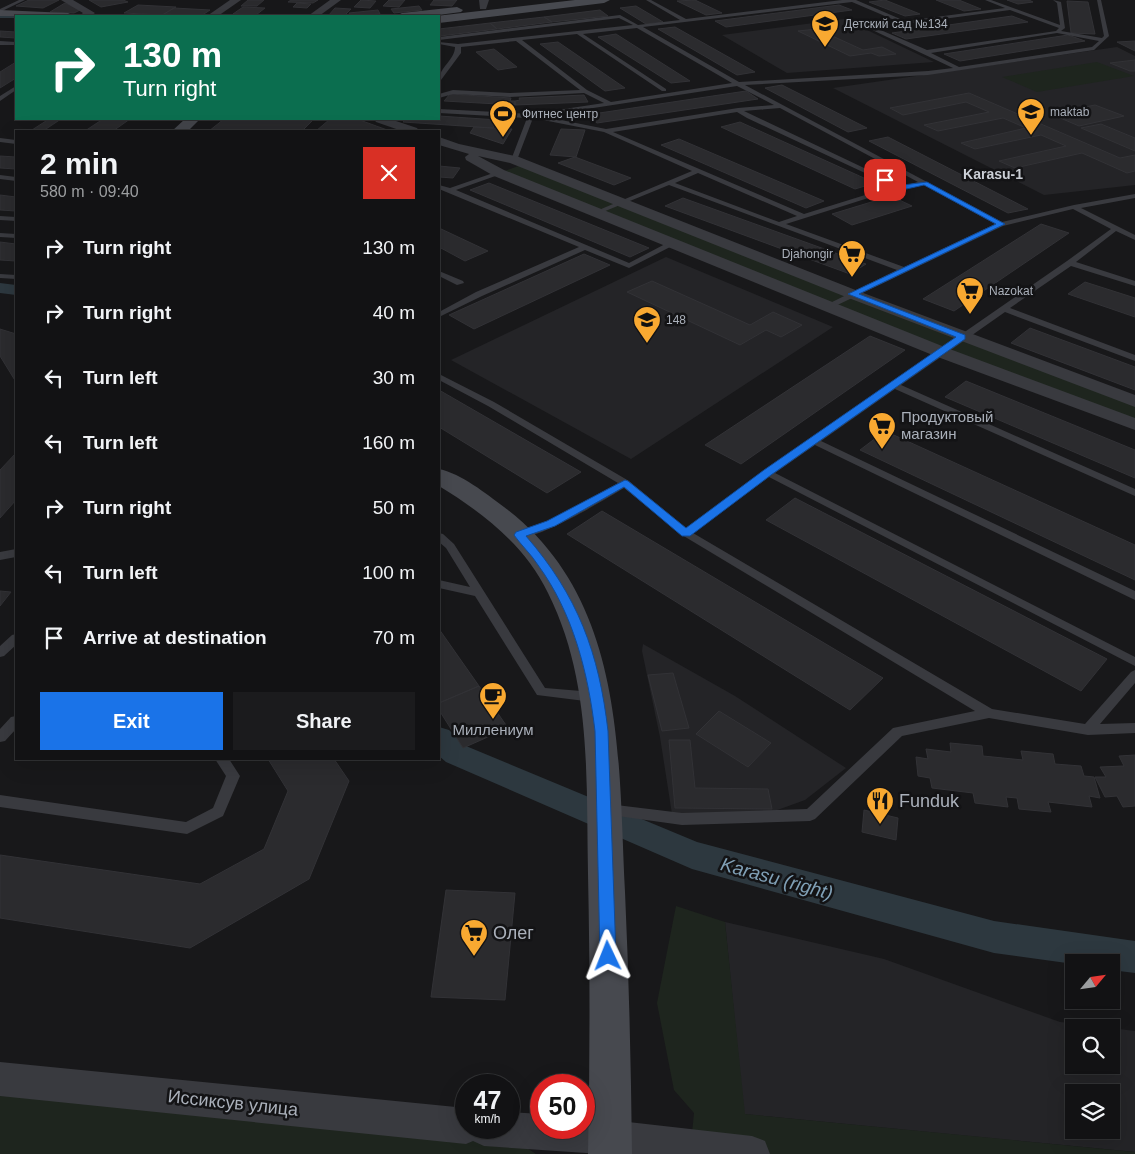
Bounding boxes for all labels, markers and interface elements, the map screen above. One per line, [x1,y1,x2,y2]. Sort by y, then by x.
school or university icon: Детский сад №134 [810,9,840,48]
place label: Детский сад №134 [844,17,948,31]
icon: right [40,35,105,100]
text: 130 m [123,35,222,74]
text: Turn right [123,76,216,101]
school or university icon: maktab [1016,97,1046,136]
sports icon: Фитнес центр [488,99,518,138]
place label: maktab [1050,105,1090,119]
place label: Фитнес центр [522,107,598,121]
text: 2 min [40,147,118,180]
button: close [363,147,415,199]
pin [864,159,906,201]
icon: arrive [871,166,899,194]
district label: Karasu-1 [963,166,1023,182]
text: 580 m · 09:40 [40,183,139,200]
icon: right [40,234,68,262]
text: Turn right [83,237,171,258]
text: 130 m [362,237,415,258]
supermarket icon: Djahongir [837,239,867,278]
place label: Djahongir [782,247,833,261]
supermarket icon: Nazokat [955,276,985,315]
place label: Nazokat [989,284,1034,298]
icon: right [40,299,68,327]
text: Turn right [83,302,171,323]
text: 40 m [373,302,415,323]
school or university icon: 148 [632,305,662,344]
place label: 148 [666,313,686,327]
icon: left [40,364,68,392]
text: Turn left [83,367,158,388]
text: 30 m [373,367,415,388]
place label: Продуктовый магазин [901,408,993,442]
supermarket icon: Продуктовый магазин [867,411,897,450]
icon: left [40,429,68,457]
text: Turn left [83,432,158,453]
text: 160 m [362,432,415,453]
icon: right [40,494,68,522]
text: Turn right [83,497,171,518]
text: 50 m [373,497,415,518]
icon: left [40,559,68,587]
text: Turn left [83,562,158,583]
text: 100 m [362,562,415,583]
icon: arrive [40,624,68,652]
text: Arrive at destination [83,627,267,648]
text: 70 m [373,627,415,648]
cafe icon: Миллениум [478,681,508,720]
button: Exit [40,692,223,750]
button: Share [233,692,415,750]
place label: Миллениум [452,721,534,738]
restaurant icon: Funduk [865,786,895,825]
place label: Funduk [899,791,960,811]
water label: Karasu (right) [719,853,835,904]
supermarket icon: Олег [459,918,489,957]
place label: Олег [493,923,534,943]
position arrow [581,929,633,981]
north arrow [1065,954,1120,1009]
map controls [1065,954,1120,1139]
button: search [1065,1019,1120,1074]
speed limit sign: 50 [530,1074,595,1139]
button: layers [1065,1084,1120,1139]
street label: Иссиксув улица [167,1086,300,1120]
text: 47 [474,1086,501,1114]
text: km/h [474,1112,501,1126]

